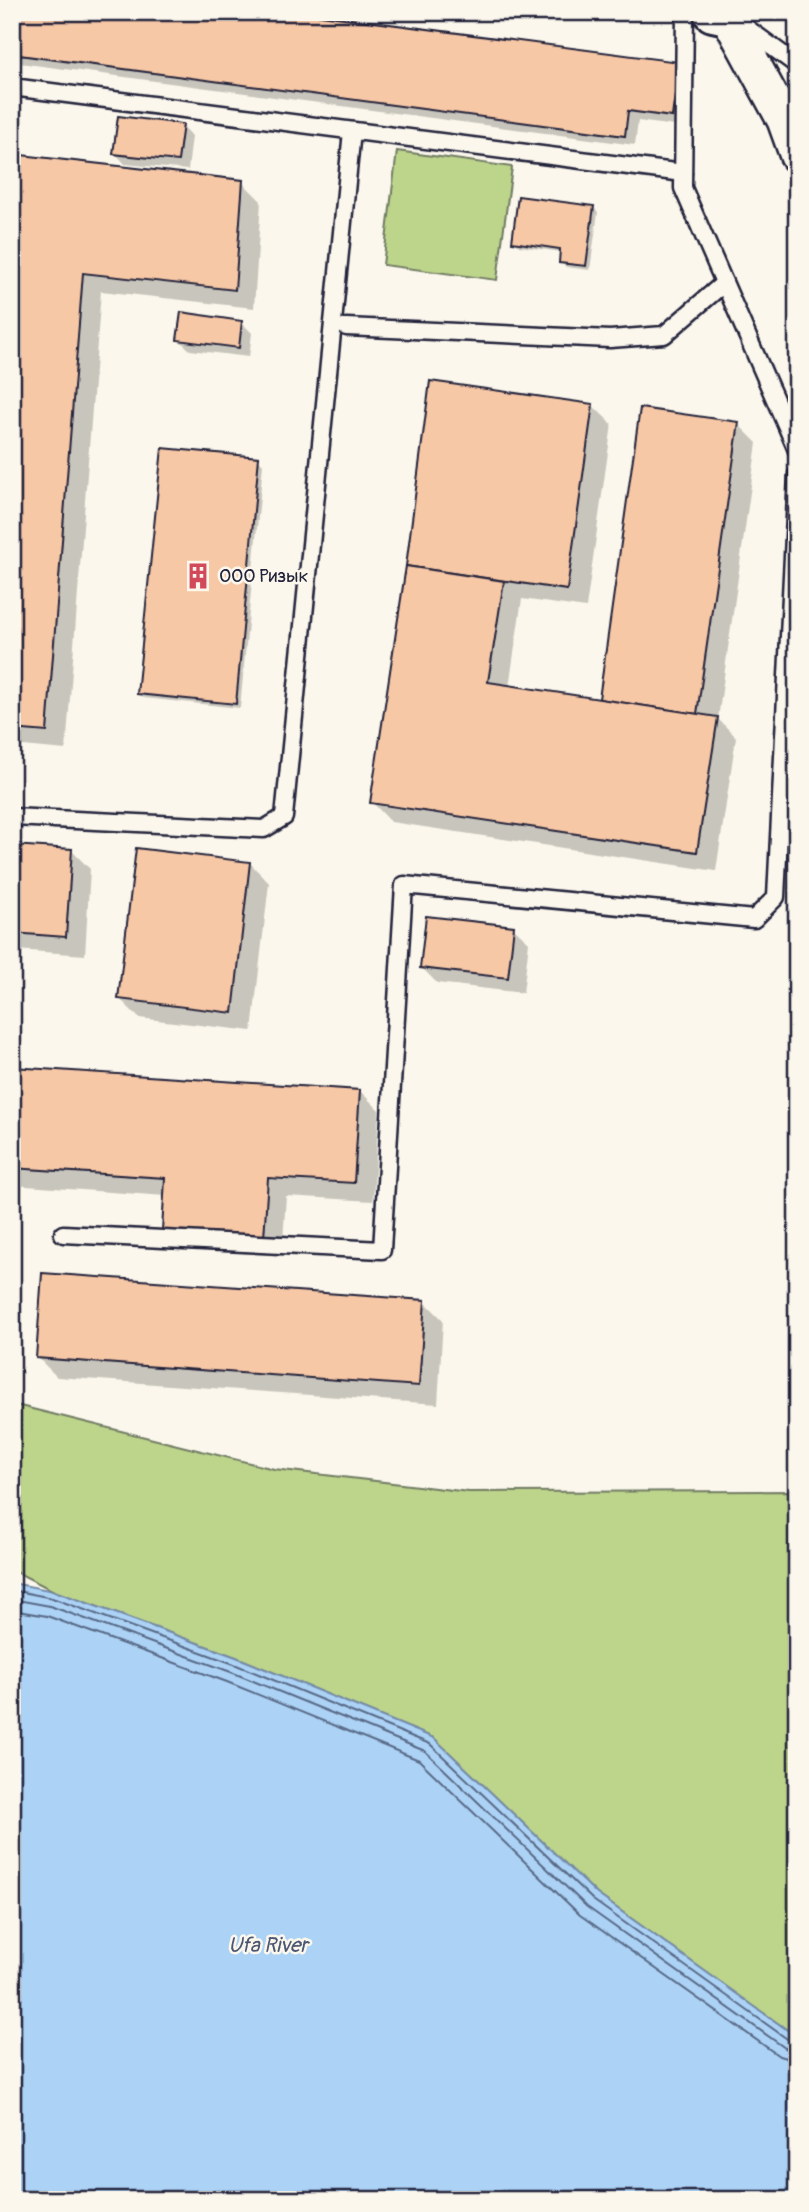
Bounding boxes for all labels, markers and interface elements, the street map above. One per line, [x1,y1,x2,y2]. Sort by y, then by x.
building icon: ООО Ризык [183,561,213,591]
place label: ООО Ризык [219,564,309,588]
water label: Ufa River [228,1932,310,1959]

